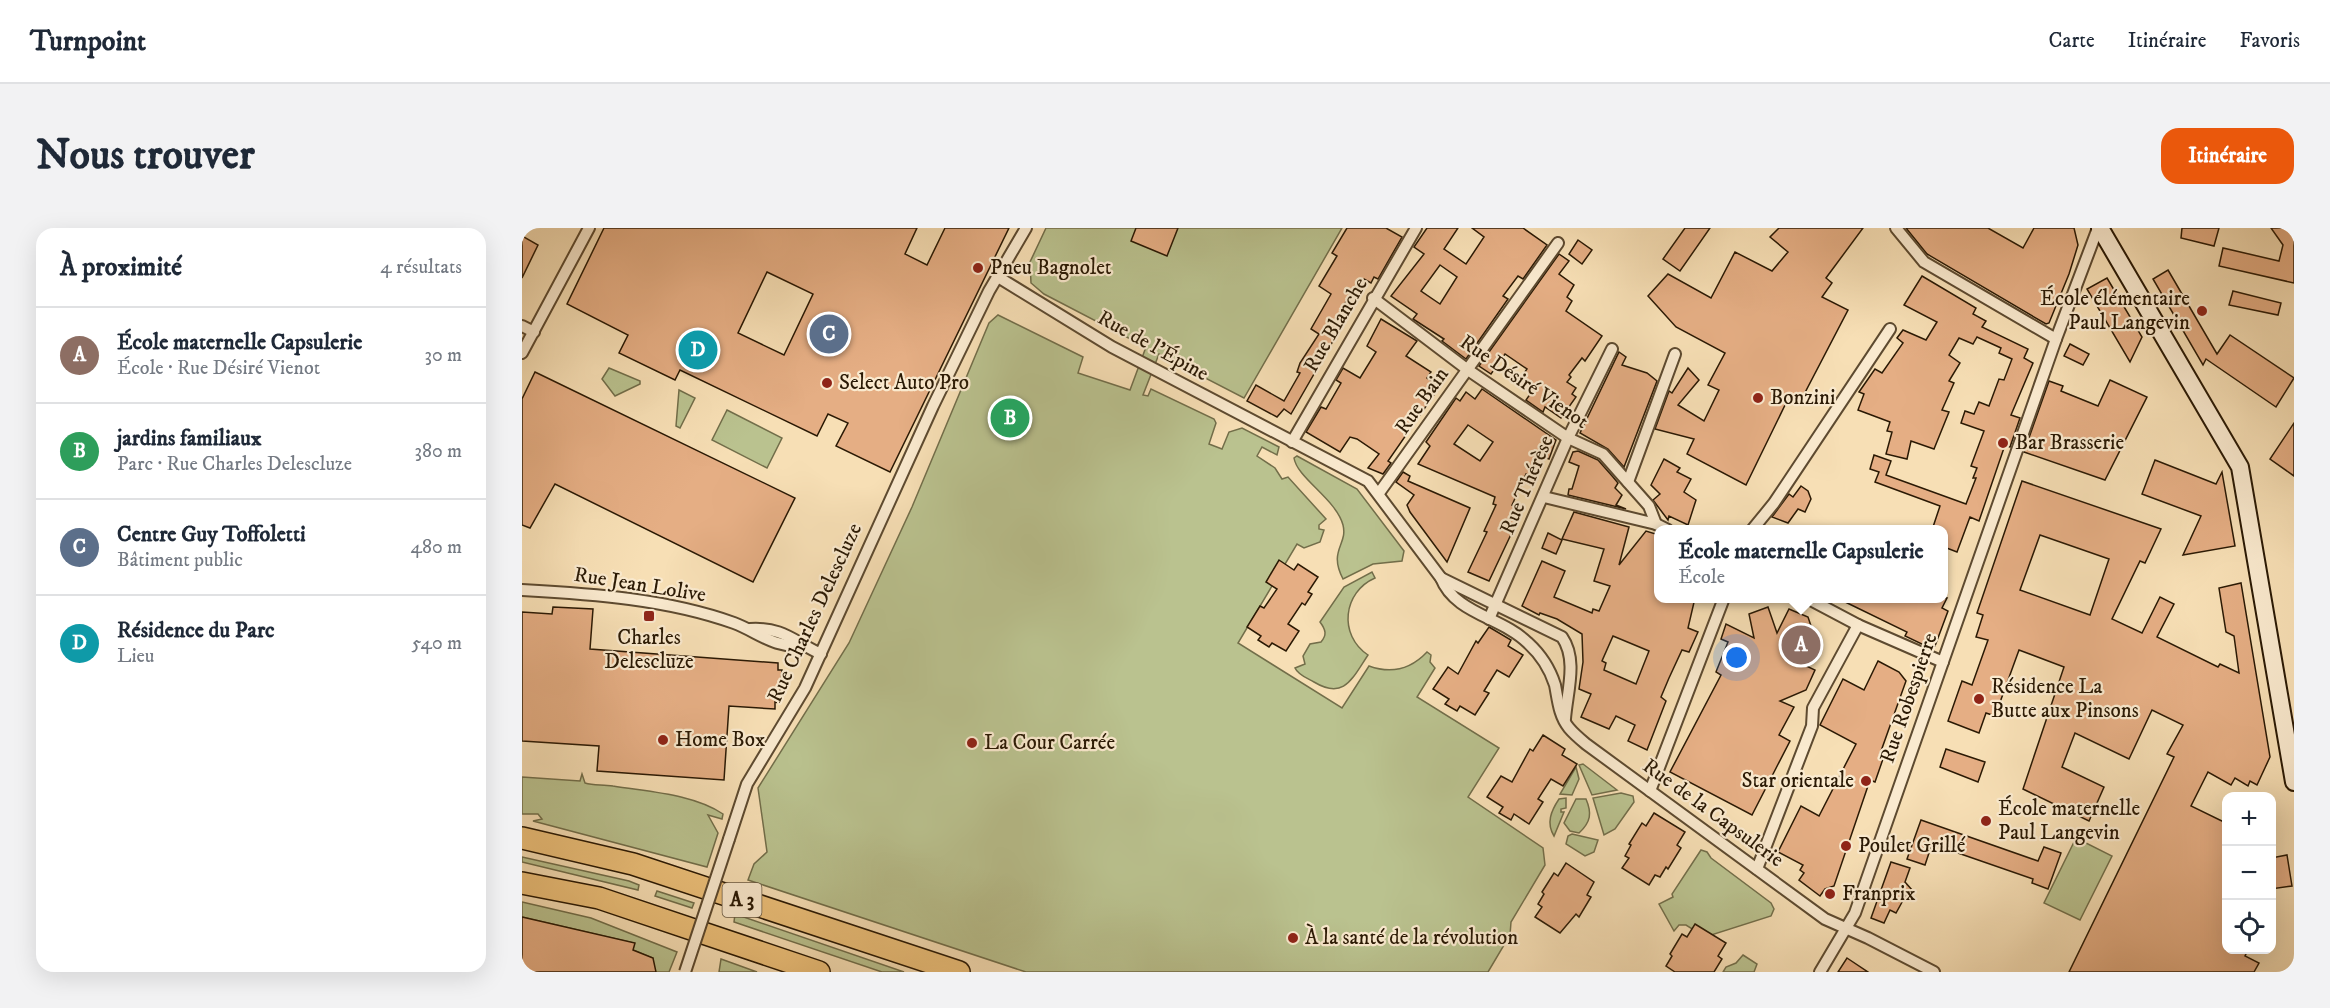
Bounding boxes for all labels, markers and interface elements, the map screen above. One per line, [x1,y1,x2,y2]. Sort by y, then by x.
text: Turnpoint [30,24,146,59]
text: Carte [2049,28,2095,54]
text: Itinéraire [2128,28,2206,54]
text: Favoris [2239,28,2300,54]
button: Itinéraire [2161,128,2294,184]
text: Nous trouver [36,130,255,182]
text: À proximité [60,251,182,284]
text: 4 résultats [380,255,462,280]
place label: Pneu Bagnolet [990,255,1112,281]
marker: Pneu Bagnolet [971,261,985,275]
street label: Rue Blanche [1298,273,1374,377]
place label: École élémentaire Paul Langevin [2040,285,2190,336]
street label: Rue de l'Épine [1093,304,1214,387]
marker: École élémentaire Paul Langevin [2195,304,2209,318]
pin: C [810,312,848,356]
pin: D [678,328,717,372]
text: École maternelle Capsulerie [117,329,362,356]
street label: Rue Désiré Vienot [1454,329,1594,435]
text: A [73,343,86,368]
text: 30 m [424,343,462,368]
text: École · Rue Désiré Vienot [117,356,320,381]
street label: Rue Bain [1390,362,1454,440]
place label: Select Auto Pro [839,370,969,396]
marker: Select Auto Pro [820,376,834,390]
place label: Bonzini [1770,385,1835,411]
marker: Bonzini [1751,391,1765,405]
pin: B [990,396,1030,441]
text: jardins familiaux [117,425,262,452]
place label: Bar Brasserie [2015,430,2124,456]
street label: Rue Thérèse [1495,431,1560,538]
marker: Bar Brasserie [1996,436,2010,450]
text: B [73,439,86,464]
text: 380 m [414,439,462,464]
text: Parc · Rue Charles Delescluze [117,452,352,477]
street label: Rue Charles Delescluze [762,519,868,707]
text: Centre Guy Toffoletti [117,521,306,548]
popup [1654,525,1948,603]
text: C [73,535,86,560]
text: 480 m [410,535,462,560]
text: École maternelle Capsulerie [1678,538,1924,565]
text: Bâtiment public [117,548,243,573]
street label: Rue Jean Lolive [572,562,708,608]
text: École [1678,565,1725,590]
marker: Charles Delescluze [642,609,656,623]
text: Résidence du Parc [117,617,274,644]
pin: A [1782,622,1820,668]
place label: Charles Delescluze [604,625,694,675]
street label: Rue Robespierre [1875,629,1944,766]
text: D [72,631,87,656]
text: 540 m [412,631,462,656]
your location [1722,643,1751,672]
text: Lieu [117,644,155,669]
place label: Résidence La Butte aux Pinsons [1991,674,2139,724]
marker: Résidence La Butte aux Pinsons [1972,692,1986,706]
place label: Home Box [675,727,765,753]
place label: La Cour Carrée [984,730,1115,756]
marker: Home Box [656,733,670,747]
marker: La Cour Carrée [965,736,979,750]
street label: Rue de la Capsulerie [1637,753,1789,873]
place label: Star orientale [1742,768,1854,794]
marker: Star orientale [1859,774,1873,788]
map controls [2222,792,2276,954]
button: + [2222,792,2276,846]
place label: École maternelle Paul Langevin [1998,795,2141,846]
marker: École maternelle Paul Langevin [1979,814,1993,828]
place label: Poulet Grillé [1858,833,1966,859]
marker: Poulet Grillé [1839,839,1853,853]
button: − [2222,846,2276,900]
place label: Franprix [1842,881,1916,907]
road number: A 3 [722,883,762,917]
marker: Franprix [1823,887,1837,901]
button: locate [2222,900,2276,954]
place label: À la santé de la révolution [1305,923,1518,951]
marker: À la santé de la révolution [1286,931,1300,945]

